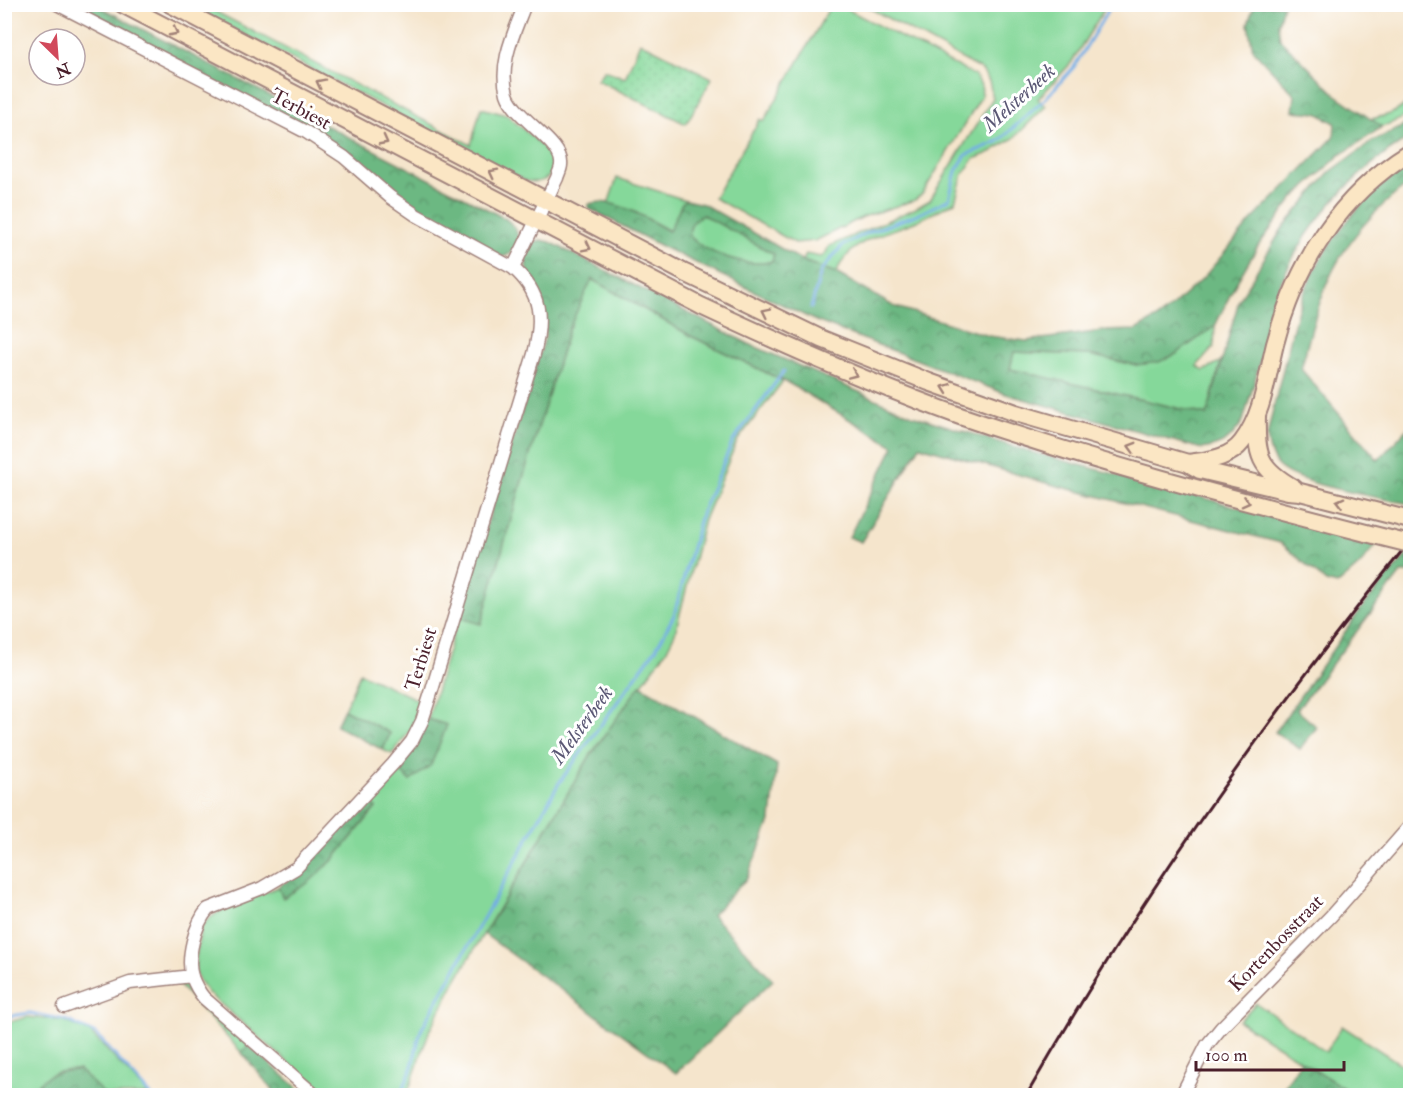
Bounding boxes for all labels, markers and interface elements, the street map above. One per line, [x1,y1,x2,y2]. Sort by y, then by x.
one-way arrow [167,24,178,36]
north arrow [27,27,87,87]
text: N [52,57,75,82]
water label: Melsterbeek [975,58,1061,139]
one-way arrow [316,78,327,90]
street label: Terbiest [267,83,336,135]
one-way arrow [377,134,388,145]
one-way arrow [489,168,500,180]
one-way arrow [580,240,591,251]
one-way arrow [762,308,773,320]
one-way arrow [847,367,858,379]
one-way arrow [941,382,952,395]
one-way arrow [1127,442,1138,454]
one-way arrow [1241,494,1251,507]
one-way arrow [1335,497,1346,509]
street label: Terbiest [400,624,443,694]
water label: Melsterbeek [543,681,619,771]
street label: Kortenbosstraat [1223,889,1329,997]
scale bar [1196,1034,1344,1072]
text: 100 m [1205,1044,1248,1067]

